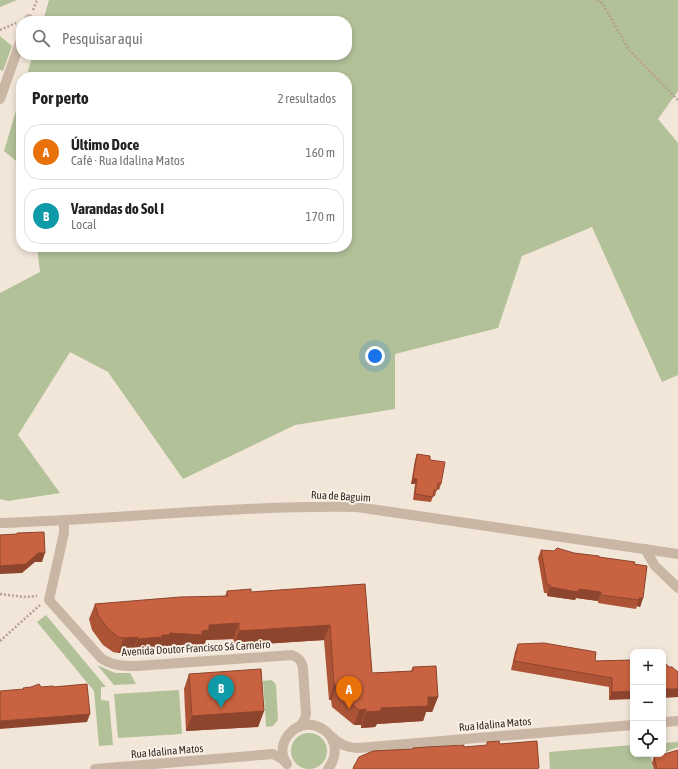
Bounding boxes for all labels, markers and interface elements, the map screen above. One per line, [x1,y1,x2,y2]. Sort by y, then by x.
search box [16,16,352,60]
icon: search [30,27,52,49]
text: Pesquisar aqui [62,30,143,47]
text: Por perto [32,88,89,108]
text: 2 resultados [277,91,336,106]
text: Último Doce [71,136,139,153]
text: A [43,145,49,160]
text: 160 m [306,145,335,160]
text: Café · Rua Idalina Matos [71,153,185,168]
text: Varandas do Sol I [71,200,164,217]
text: B [43,209,49,224]
text: 170 m [306,209,335,224]
text: Local [71,217,96,232]
your location [365,346,385,366]
street label: Rua de Baguim [311,488,371,504]
street label: Avenida Doutor Francisco Sá Carneiro [121,638,271,658]
map controls [630,649,666,757]
button: + [630,649,666,685]
pin: B [208,675,234,708]
pin: A [336,676,362,709]
button: − [630,685,666,721]
street label: Rua Idalina Matos [458,715,532,733]
button: locate [630,721,666,757]
street label: Rua Idalina Matos [130,742,204,760]

